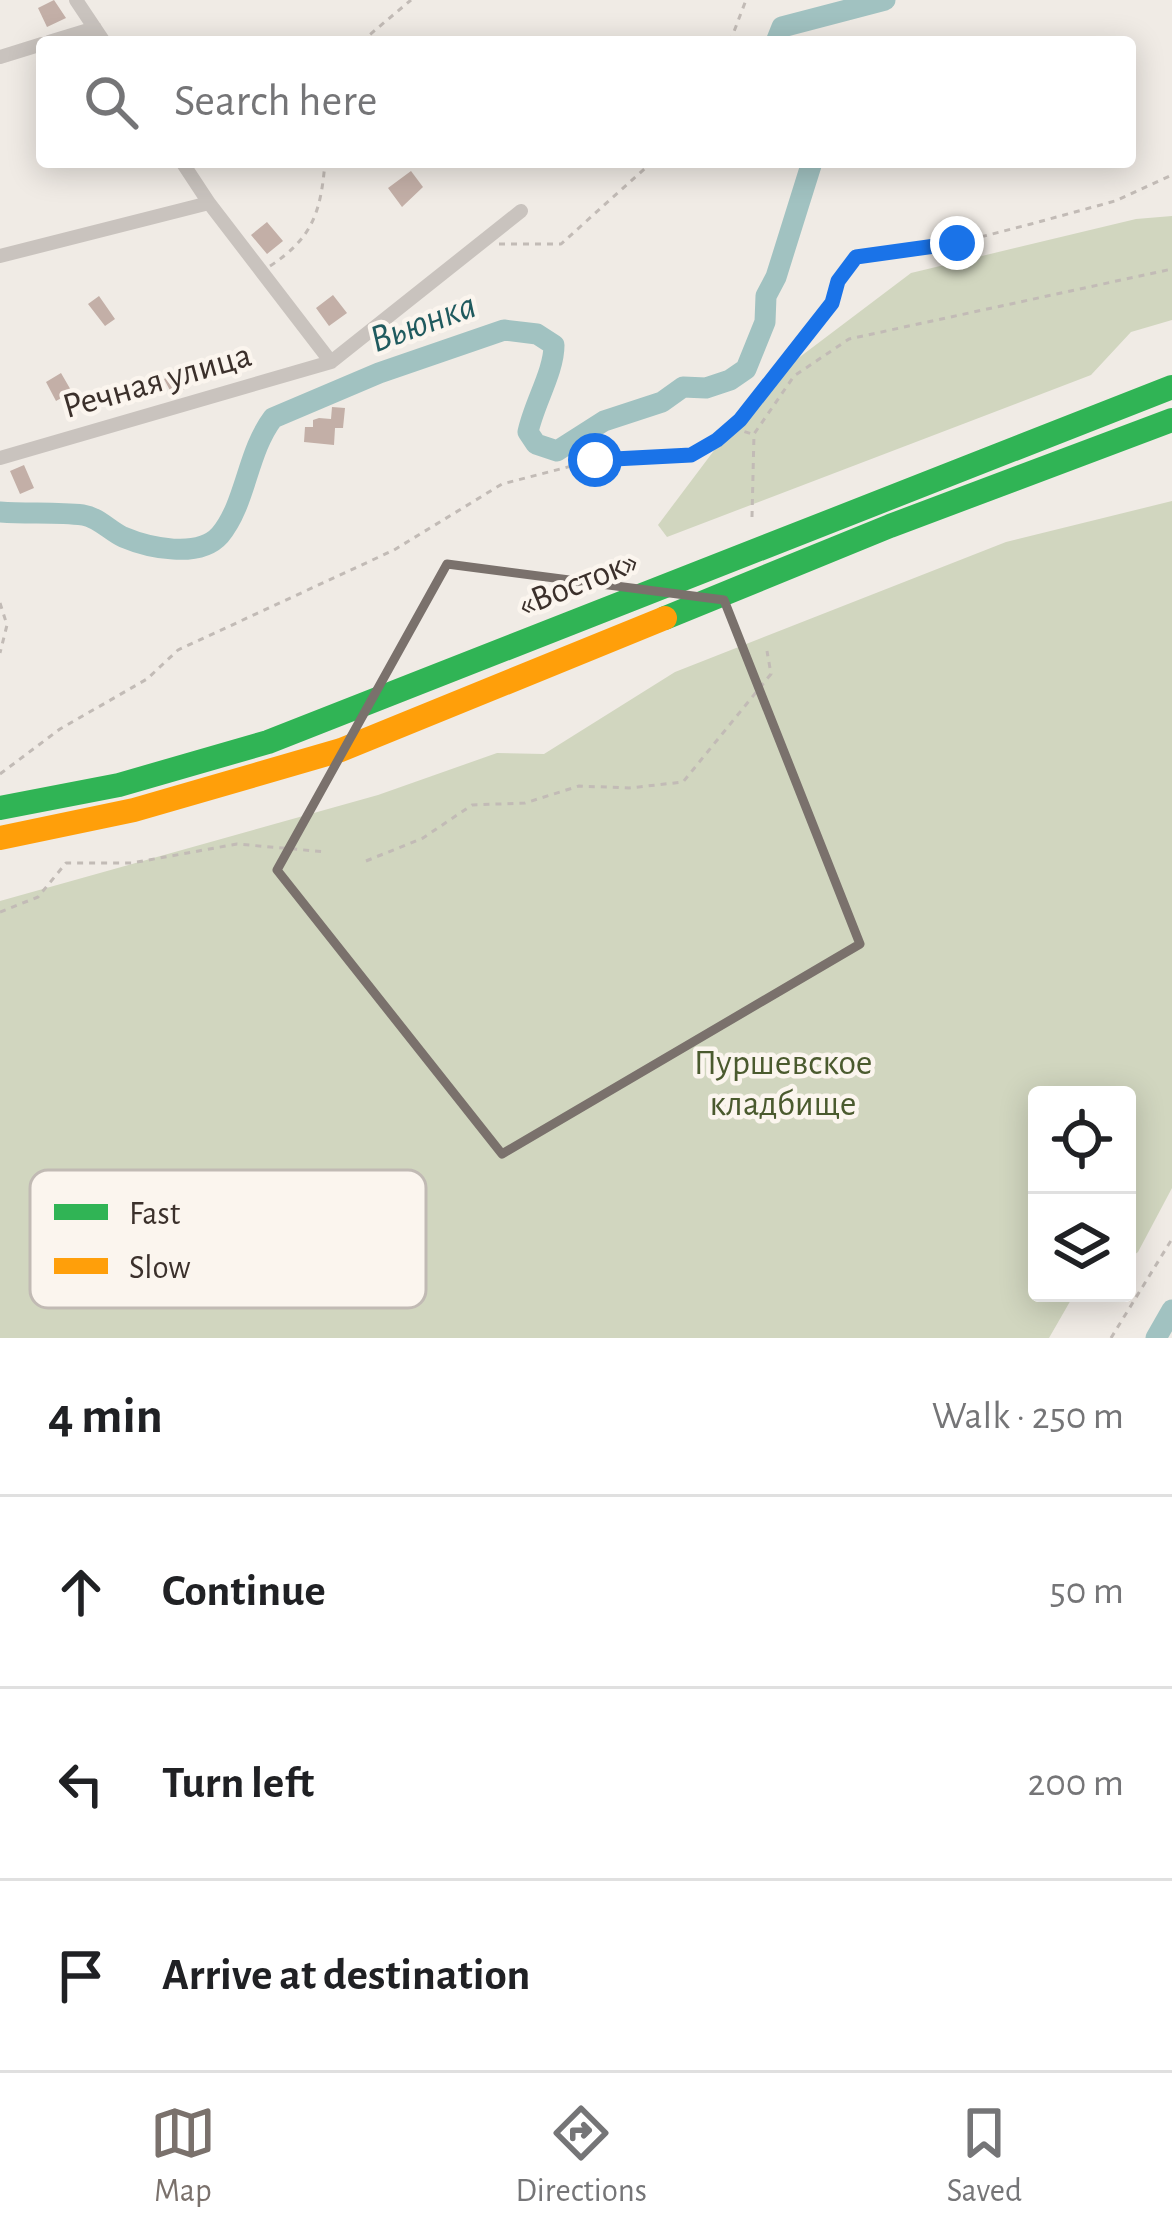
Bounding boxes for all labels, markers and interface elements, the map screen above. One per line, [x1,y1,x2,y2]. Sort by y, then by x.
search box [36,36,1136,168]
icon: search [78,69,144,135]
text: Search here [174,79,377,124]
route end [930,216,984,270]
water label: Вьюнка [365,286,481,360]
street label: Речная улица [59,337,255,425]
route start [568,433,622,487]
street label: «Восток» [513,543,643,623]
park label: Пуршевское кладбище [694,1045,872,1122]
map controls [1028,1086,1136,1302]
button: locate [1028,1086,1136,1194]
legend [30,1170,426,1308]
button: layers [1028,1194,1136,1302]
text: Fast [129,1198,181,1231]
text: Slow [129,1252,190,1285]
text: 4 min [48,1391,163,1442]
text: Walk · 250 m [932,1397,1124,1436]
icon: ahead [48,1559,114,1625]
text: Continue [162,1569,326,1614]
text: 50 m [1049,1572,1124,1611]
icon: left [48,1751,114,1817]
text: Turn left [162,1761,314,1806]
text: 200 m [1027,1764,1124,1803]
icon: arrive [48,1943,114,2009]
text: Arrive at destination [162,1953,530,1998]
tab: Map [150,2100,216,2212]
tab: Directions [515,2100,647,2212]
tab: Saved [947,2100,1022,2212]

